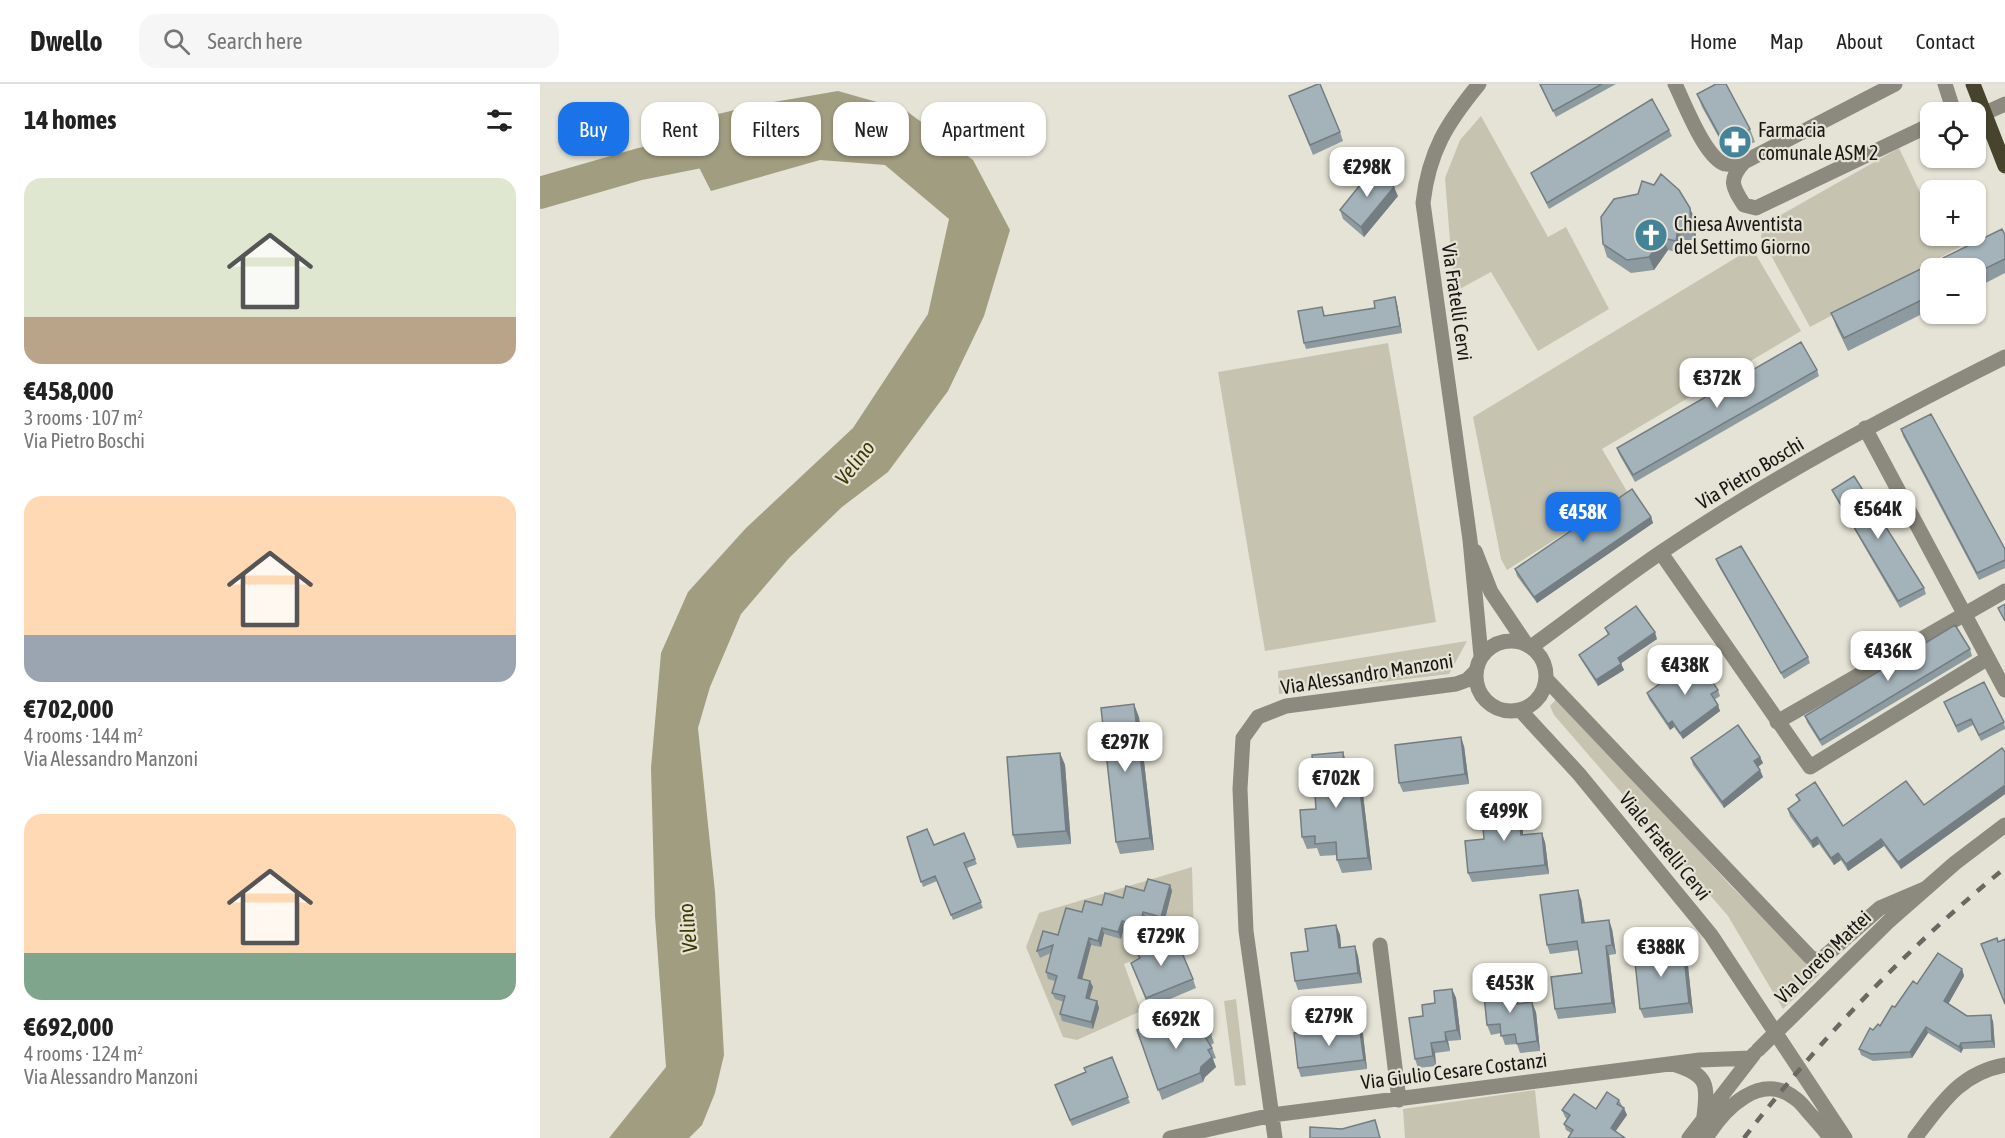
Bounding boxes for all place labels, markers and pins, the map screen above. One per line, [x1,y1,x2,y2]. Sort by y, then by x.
place label: Farmacia comunale ASM 2 [1758,118,1879,164]
pharmacy icon: Farmacia comunale ASM 2 [1717,124,1753,160]
pin: €298K [1325,147,1409,198]
place label: Chiesa Avventista del Settimo Giorno [1674,212,1810,258]
church icon: Chiesa Avventista del Settimo Giorno [1633,217,1669,253]
pin: €372K [1675,358,1759,409]
pin: €564K [1836,489,1920,540]
pin: €458K [1541,492,1625,543]
pin: €436K [1846,631,1930,682]
pin: €438K [1643,645,1727,696]
pin: €297K [1083,722,1167,773]
pin: €702K [1294,758,1378,809]
pin: €499K [1462,791,1546,842]
pin: €729K [1119,916,1203,967]
pin: €388K [1619,927,1703,978]
pin: €453K [1468,963,1552,1014]
pin: €279K [1287,996,1371,1047]
pin: €692K [1134,999,1218,1050]

